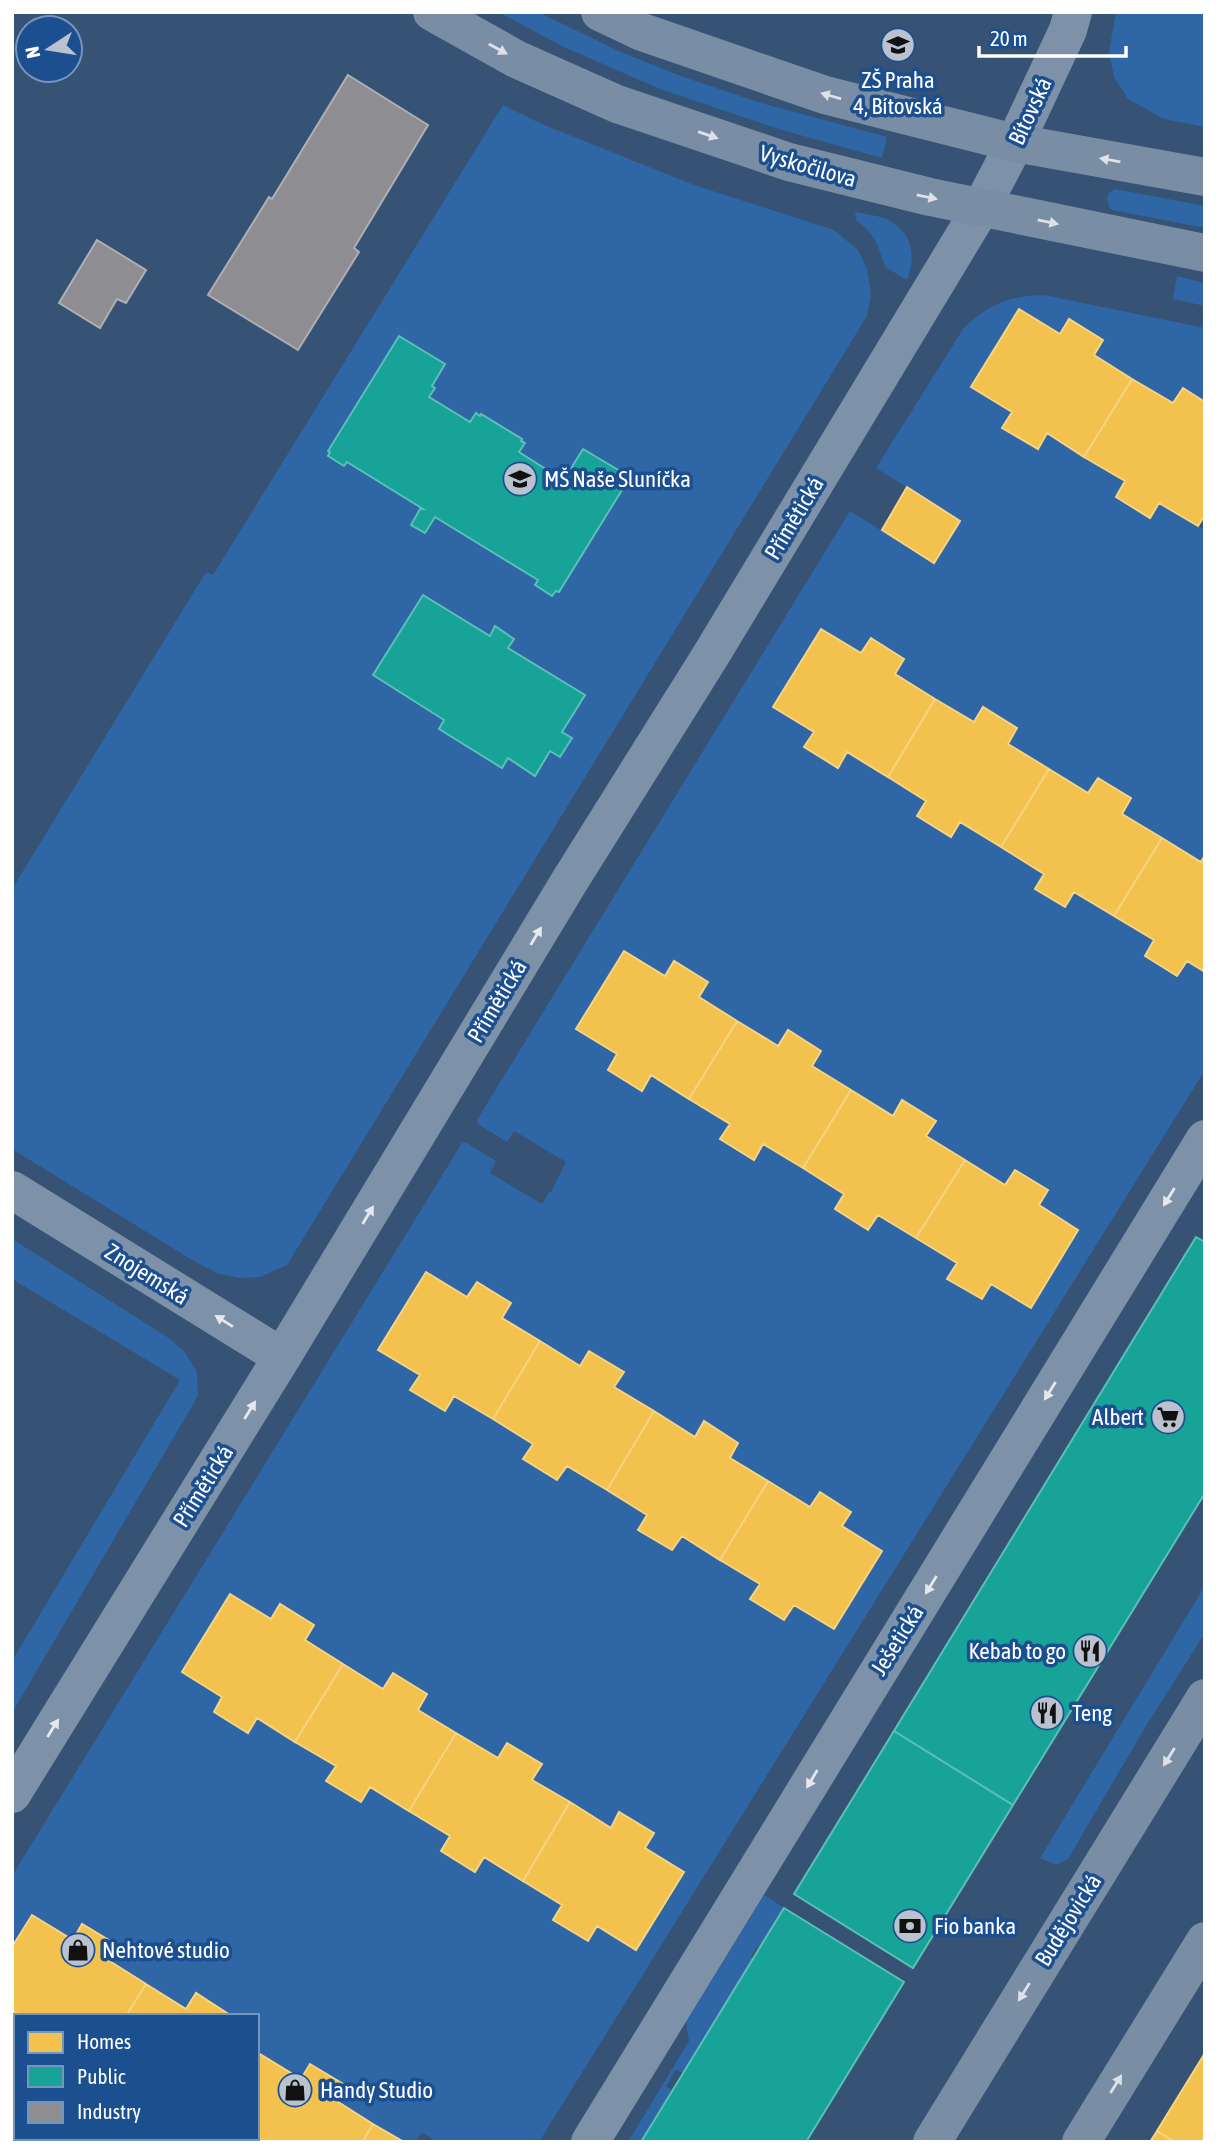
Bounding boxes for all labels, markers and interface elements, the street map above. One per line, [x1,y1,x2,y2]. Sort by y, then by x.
north arrow [14,14,84,84]
scale bar [979,14,1126,58]
school or university icon: ZŠ Praha 4, Bítovská [879,26,917,64]
text: 20 m [990,26,1028,50]
one-way arrow [489,43,508,55]
text: N [20,45,44,60]
place label: ZŠ Praha 4, Bítovská [853,67,943,119]
street label: Bítovská [1003,73,1057,149]
one-way arrow [820,90,841,100]
one-way arrow [698,130,719,141]
street label: Vyskočilova [757,140,859,192]
one-way arrow [1099,154,1121,165]
one-way arrow [916,191,938,202]
one-way arrow [1037,216,1059,227]
school or university icon: MŠ Naše Sluníčka [501,460,539,498]
place label: MŠ Naše Sluníčka [544,466,691,492]
street label: Přímětická [759,472,829,564]
one-way arrow [530,927,542,946]
street label: Přímětická [462,955,532,1047]
one-way arrow [1163,1188,1175,1207]
one-way arrow [361,1206,374,1225]
street label: Znojemská [100,1238,194,1310]
one-way arrow [214,1315,233,1328]
one-way arrow [1043,1381,1056,1401]
supermarket icon: Albert [1149,1398,1187,1436]
one-way arrow [243,1400,256,1419]
place label: Albert [1092,1404,1144,1430]
street label: Přímětická [168,1440,238,1532]
one-way arrow [924,1575,937,1594]
street label: Ješetická [865,1600,929,1680]
restaurant icon: Kebab to go [1071,1632,1109,1670]
place label: Kebab to go [969,1638,1066,1664]
restaurant icon: Teng [1028,1694,1066,1732]
place label: Teng [1072,1700,1112,1726]
one-way arrow [47,1719,59,1738]
one-way arrow [1163,1747,1175,1766]
one-way arrow [805,1769,818,1788]
street label: Budějovická [1030,1869,1106,1971]
bank icon: Fio banka [891,1907,929,1945]
place label: Fio banka [934,1913,1016,1939]
shop icon: Nehtové studio [59,1931,97,1969]
place label: Nehtové studio [102,1937,230,1963]
one-way arrow [1018,1982,1031,2002]
legend [14,2014,259,2140]
text: Homes [77,2029,131,2053]
text: Public [77,2064,126,2088]
shop icon: Handy Studio [276,2071,314,2109]
one-way arrow [1110,2074,1123,2093]
place label: Handy Studio [320,2077,433,2103]
text: Industry [77,2099,141,2123]

